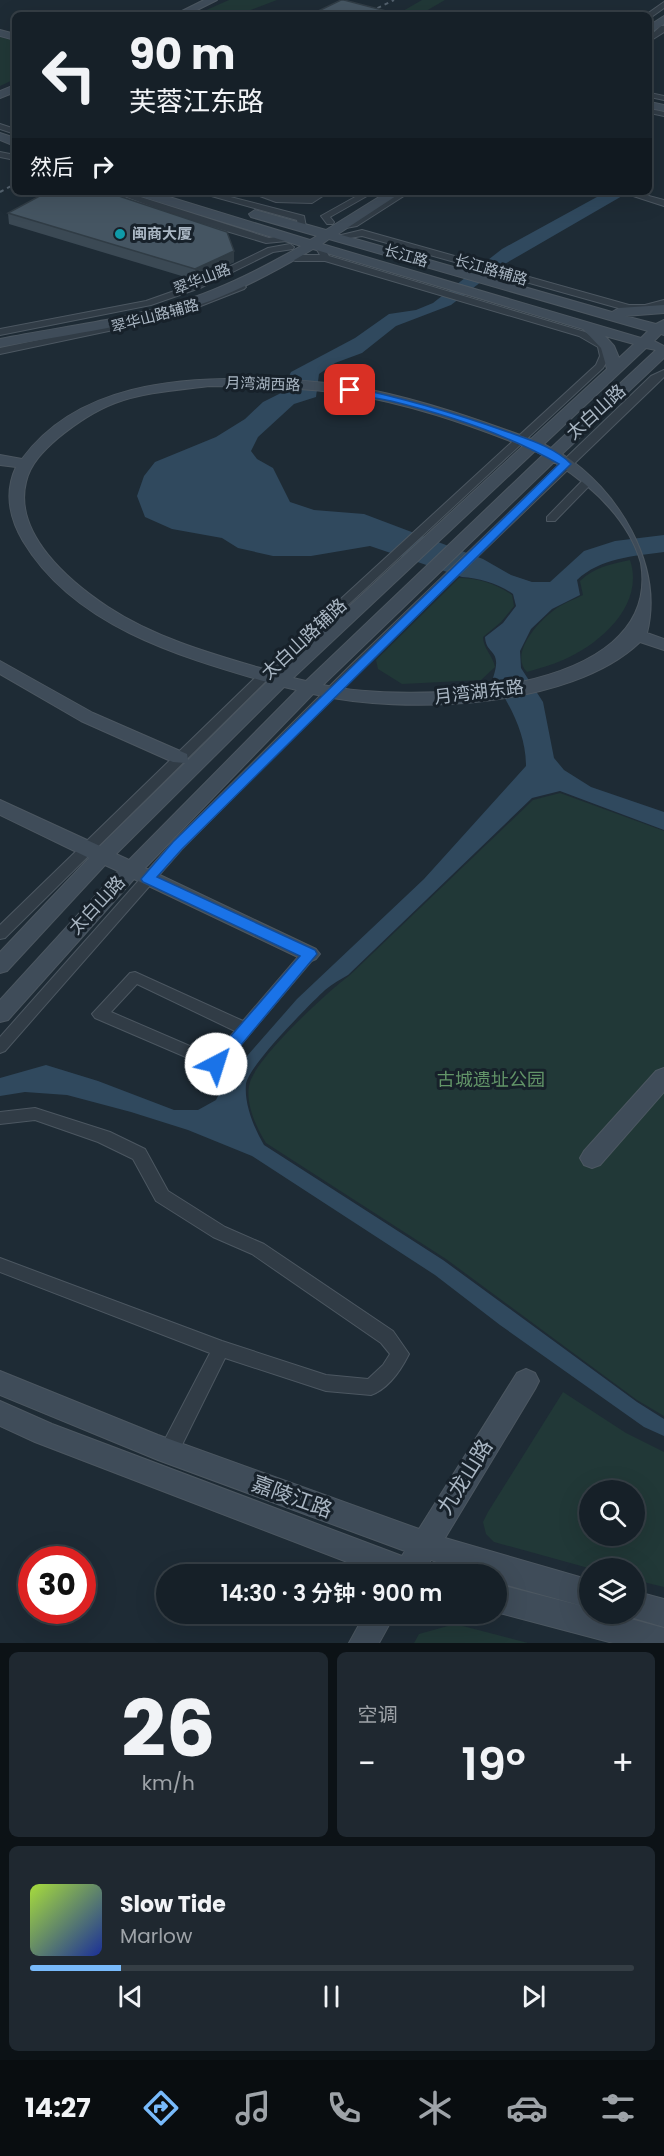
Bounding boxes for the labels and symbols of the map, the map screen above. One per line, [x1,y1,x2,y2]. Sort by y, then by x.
place label: 闽商大厦 [132,223,192,244]
marker: 闽商大厦 [113,227,127,241]
street label: 长江路 [382,239,431,272]
street label: 长江路辅路 [452,249,530,290]
street label: 翠华山路 [170,258,234,299]
street label: 翠华山路辅路 [109,294,201,337]
pin [324,364,375,415]
street label: 月湾湖西路 [225,372,301,395]
street label: 太白山路 [561,378,631,445]
street label: 太白山路辅路 [256,593,352,685]
street label: 月湾湖东路 [433,674,525,709]
street label: 太白山路 [63,870,130,940]
position arrow [184,1032,248,1096]
park label: 古城遗址公园 [437,1067,545,1092]
street label: 九龙山路 [430,1433,499,1520]
street label: 嘉陵江路 [248,1469,337,1525]
speed limit sign: 30 [18,1546,96,1624]

